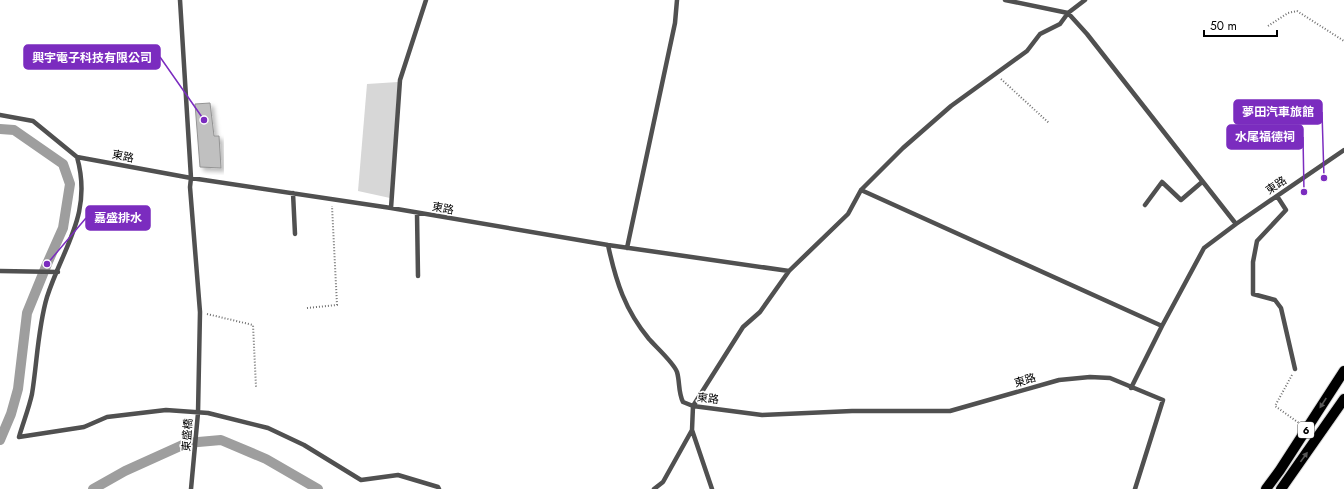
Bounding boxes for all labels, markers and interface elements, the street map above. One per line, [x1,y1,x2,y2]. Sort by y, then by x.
scale bar [1204,12,1277,38]
text: 50 m [1210,17,1237,35]
callout: 興宇電子科技有限公司 [24,45,160,69]
text: 興宇電子科技有限公司 [32,49,152,67]
callout: 夢田汽車旅館 [1234,100,1322,124]
text: 夢田汽車旅館 [1242,103,1314,121]
callout: 水尾福德祠 [1227,125,1303,149]
text: 水尾福德祠 [1235,128,1295,146]
street label: 東路 [111,146,135,166]
street label: 東路 [1262,172,1290,198]
street label: 東路 [431,198,455,218]
callout: 嘉盛排水 [86,206,150,230]
text: 嘉盛排水 [94,209,142,227]
street label: 東路 [1012,369,1038,391]
street label: 東路 [696,389,720,407]
one-way arrow [1319,398,1327,409]
street label: 東盛橋 [178,418,196,452]
road number: 6 [1298,422,1314,438]
one-way arrow [1300,452,1308,463]

